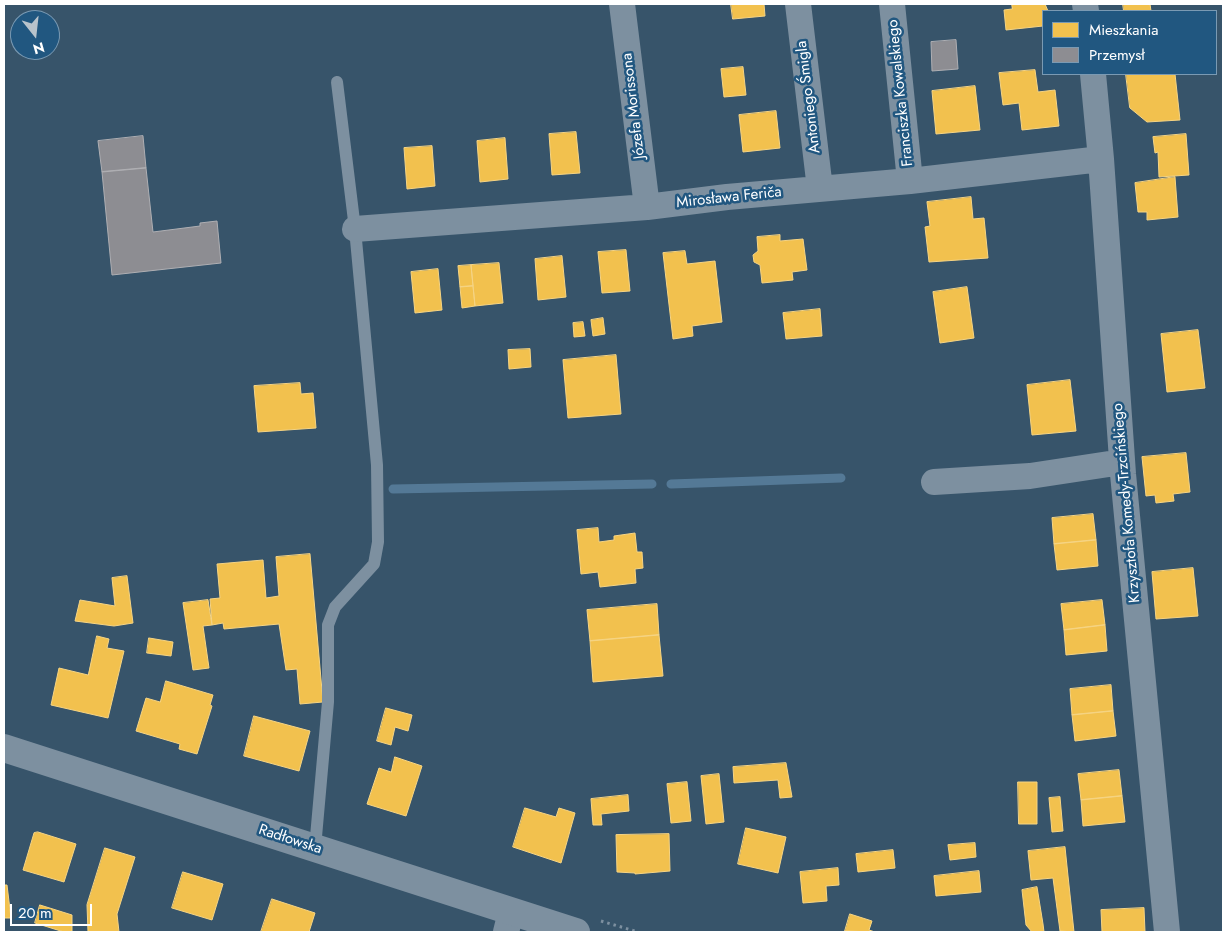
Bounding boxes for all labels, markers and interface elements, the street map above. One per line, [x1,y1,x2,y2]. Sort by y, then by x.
north arrow [10,10,60,60]
legend [1042,10,1217,75]
street label: Franciszka Kowalskiego [884,19,918,167]
text: Mieszkania [1089,19,1159,41]
text: N [31,37,47,60]
street label: Antoniego Śmigla [793,40,825,154]
text: Przemysł [1089,44,1145,66]
street label: Józefa Morissona [619,52,649,160]
street label: Mirosława Feriča [675,184,783,212]
street label: Krzysztofa Komedy-Trzcińskiego [1109,402,1145,604]
street label: Radłowska [256,821,324,859]
scale bar [12,894,95,926]
text: 20 m [18,902,52,924]

